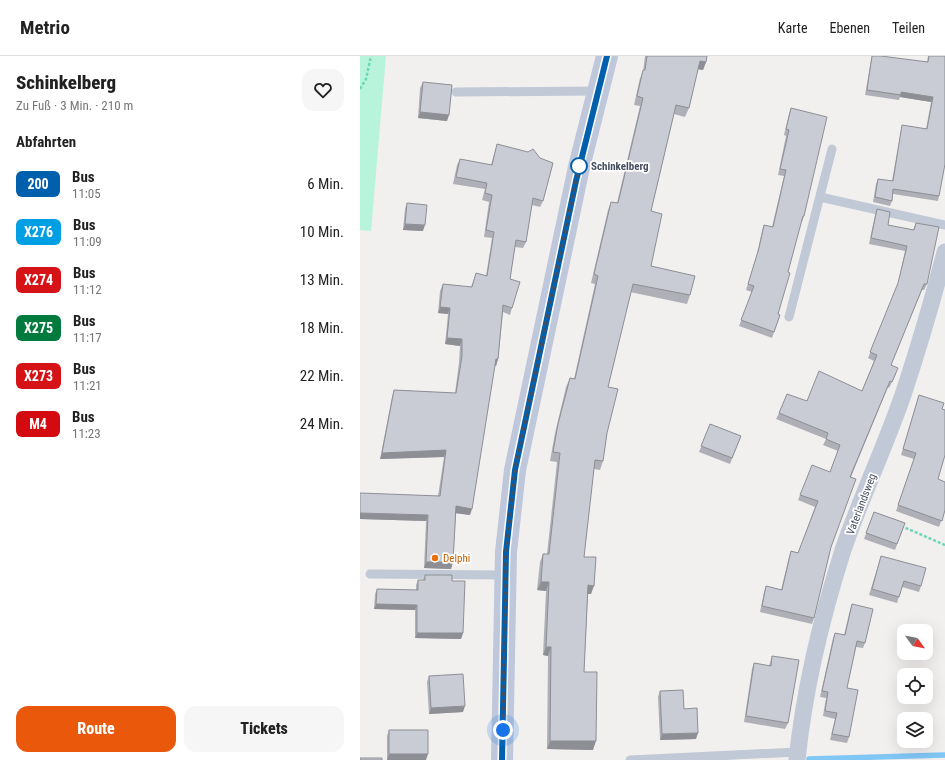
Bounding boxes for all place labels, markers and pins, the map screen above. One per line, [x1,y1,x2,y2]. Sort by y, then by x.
marker: Schinkelberg [570,157,588,175]
place label: Schinkelberg [591,160,649,173]
place label: Delphi [443,552,470,565]
marker: Delphi [430,553,440,563]

